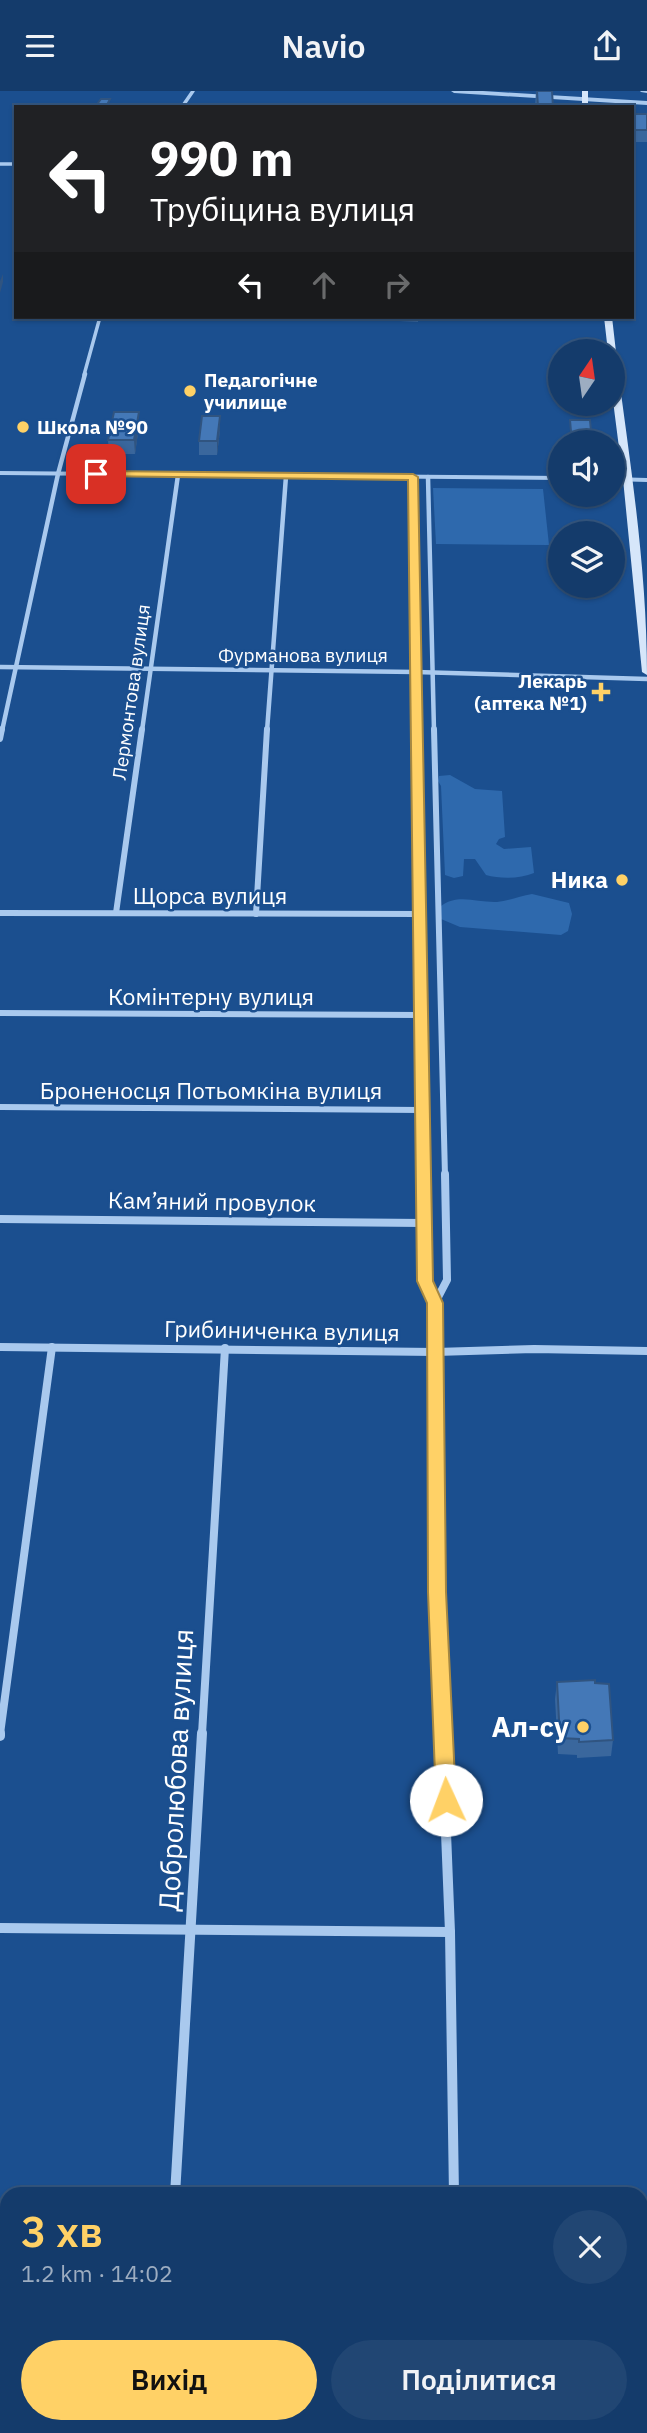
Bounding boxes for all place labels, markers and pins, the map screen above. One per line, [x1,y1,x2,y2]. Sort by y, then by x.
place label: Педагогічне училище [204,368,318,414]
marker: Педагогічне училище [182,383,198,399]
place label: Школа №90 [37,415,148,439]
marker: Школа №90 [15,419,31,435]
pin [66,444,126,504]
place label: Лекарь (аптека №1) [474,669,587,715]
marker: Лекарь (аптека №1) [593,684,609,700]
place label: Ника [551,864,608,894]
marker: Ника [614,872,630,888]
place label: Ал-су [491,1708,569,1745]
marker: Ал-су [575,1719,591,1735]

